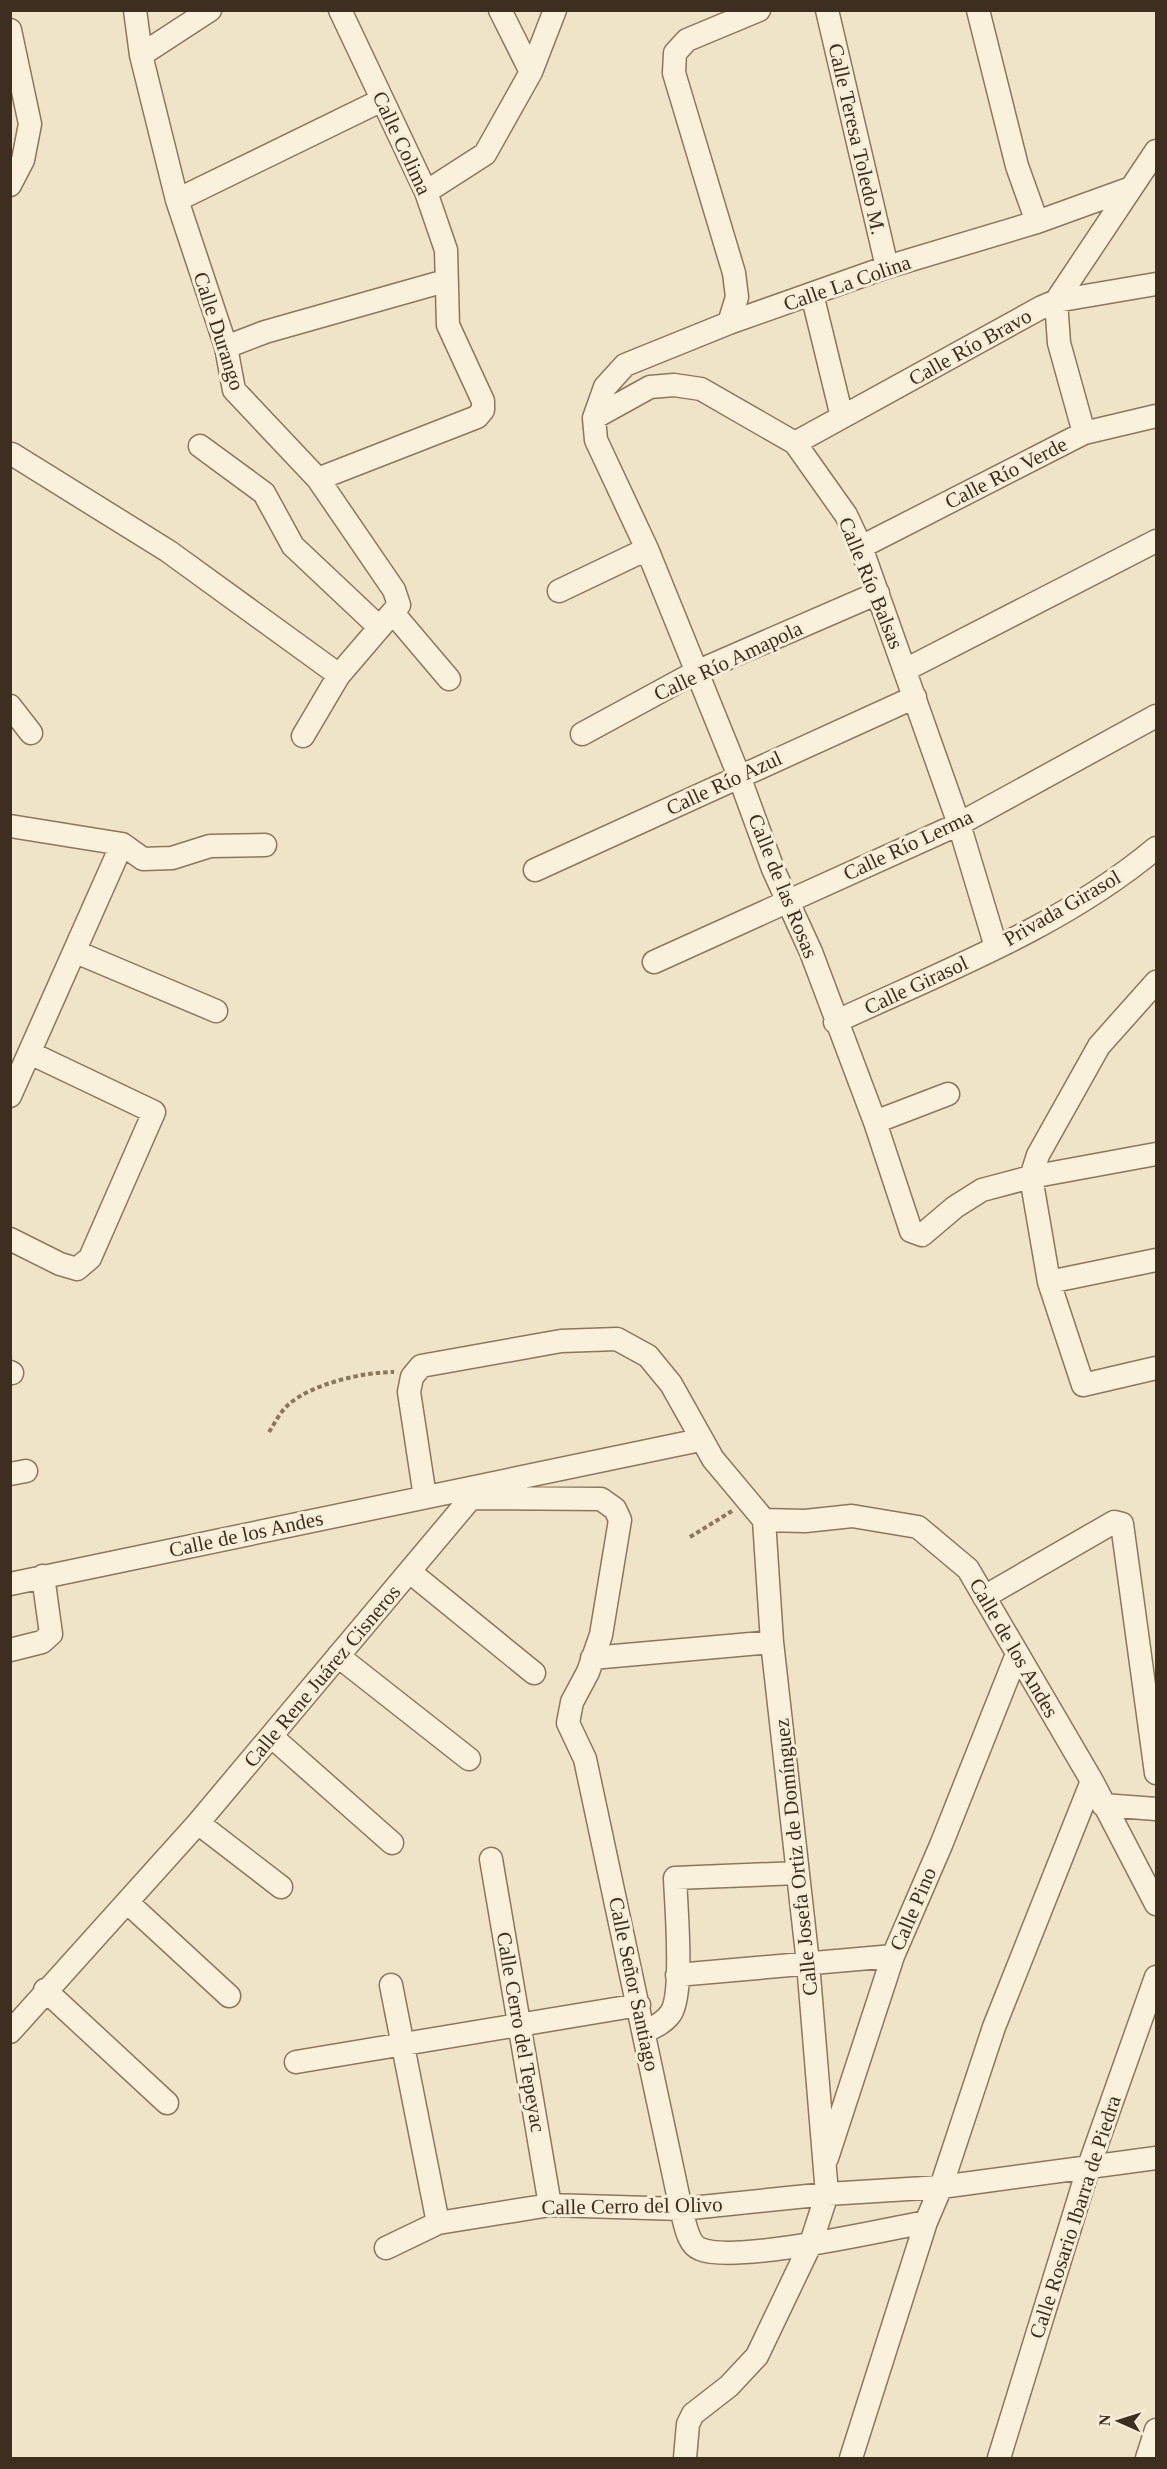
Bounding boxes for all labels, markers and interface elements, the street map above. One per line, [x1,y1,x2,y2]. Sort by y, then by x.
street label: Calle Teresa Toledo M. [823,41,891,237]
street label: Calle Colima [368,87,437,199]
street label: Calle La Colina [780,250,914,316]
street label: Calle Durango [189,269,249,393]
street label: Calle Río Bravo [904,303,1036,391]
street label: Calle Río Verde [941,432,1071,514]
street label: Calle Río Balsas [834,514,908,652]
street label: Calle Río Amapola [650,616,807,706]
street label: Calle Río Azul [662,746,786,820]
street label: Calle Río Lerma [840,804,977,885]
street label: Calle de las Rosas [743,810,823,962]
street label: Privada Girasol [999,865,1125,951]
street label: Calle Girasol [860,951,972,1019]
street label: Calle de los Andes [167,1506,325,1562]
street label: Calle de los Andes [964,1574,1064,1722]
street label: Calle Rene Juárez Cisneros [239,1580,405,1772]
street label: Calle Josefa Ortiz de Domínguez [769,1717,823,1997]
street label: Calle Pino [885,1864,941,1954]
street label: Calle Señor Santiago [604,1895,664,2073]
street label: Calle Cerro del Tepeyac [492,1930,550,2134]
street label: Calle Rosario Ibarra de Piedra [1024,2092,1126,2342]
street label: Calle Cerro del Olivo [541,2192,723,2220]
north arrow [1089,2391,1149,2451]
text: N [1096,2414,1113,2426]

